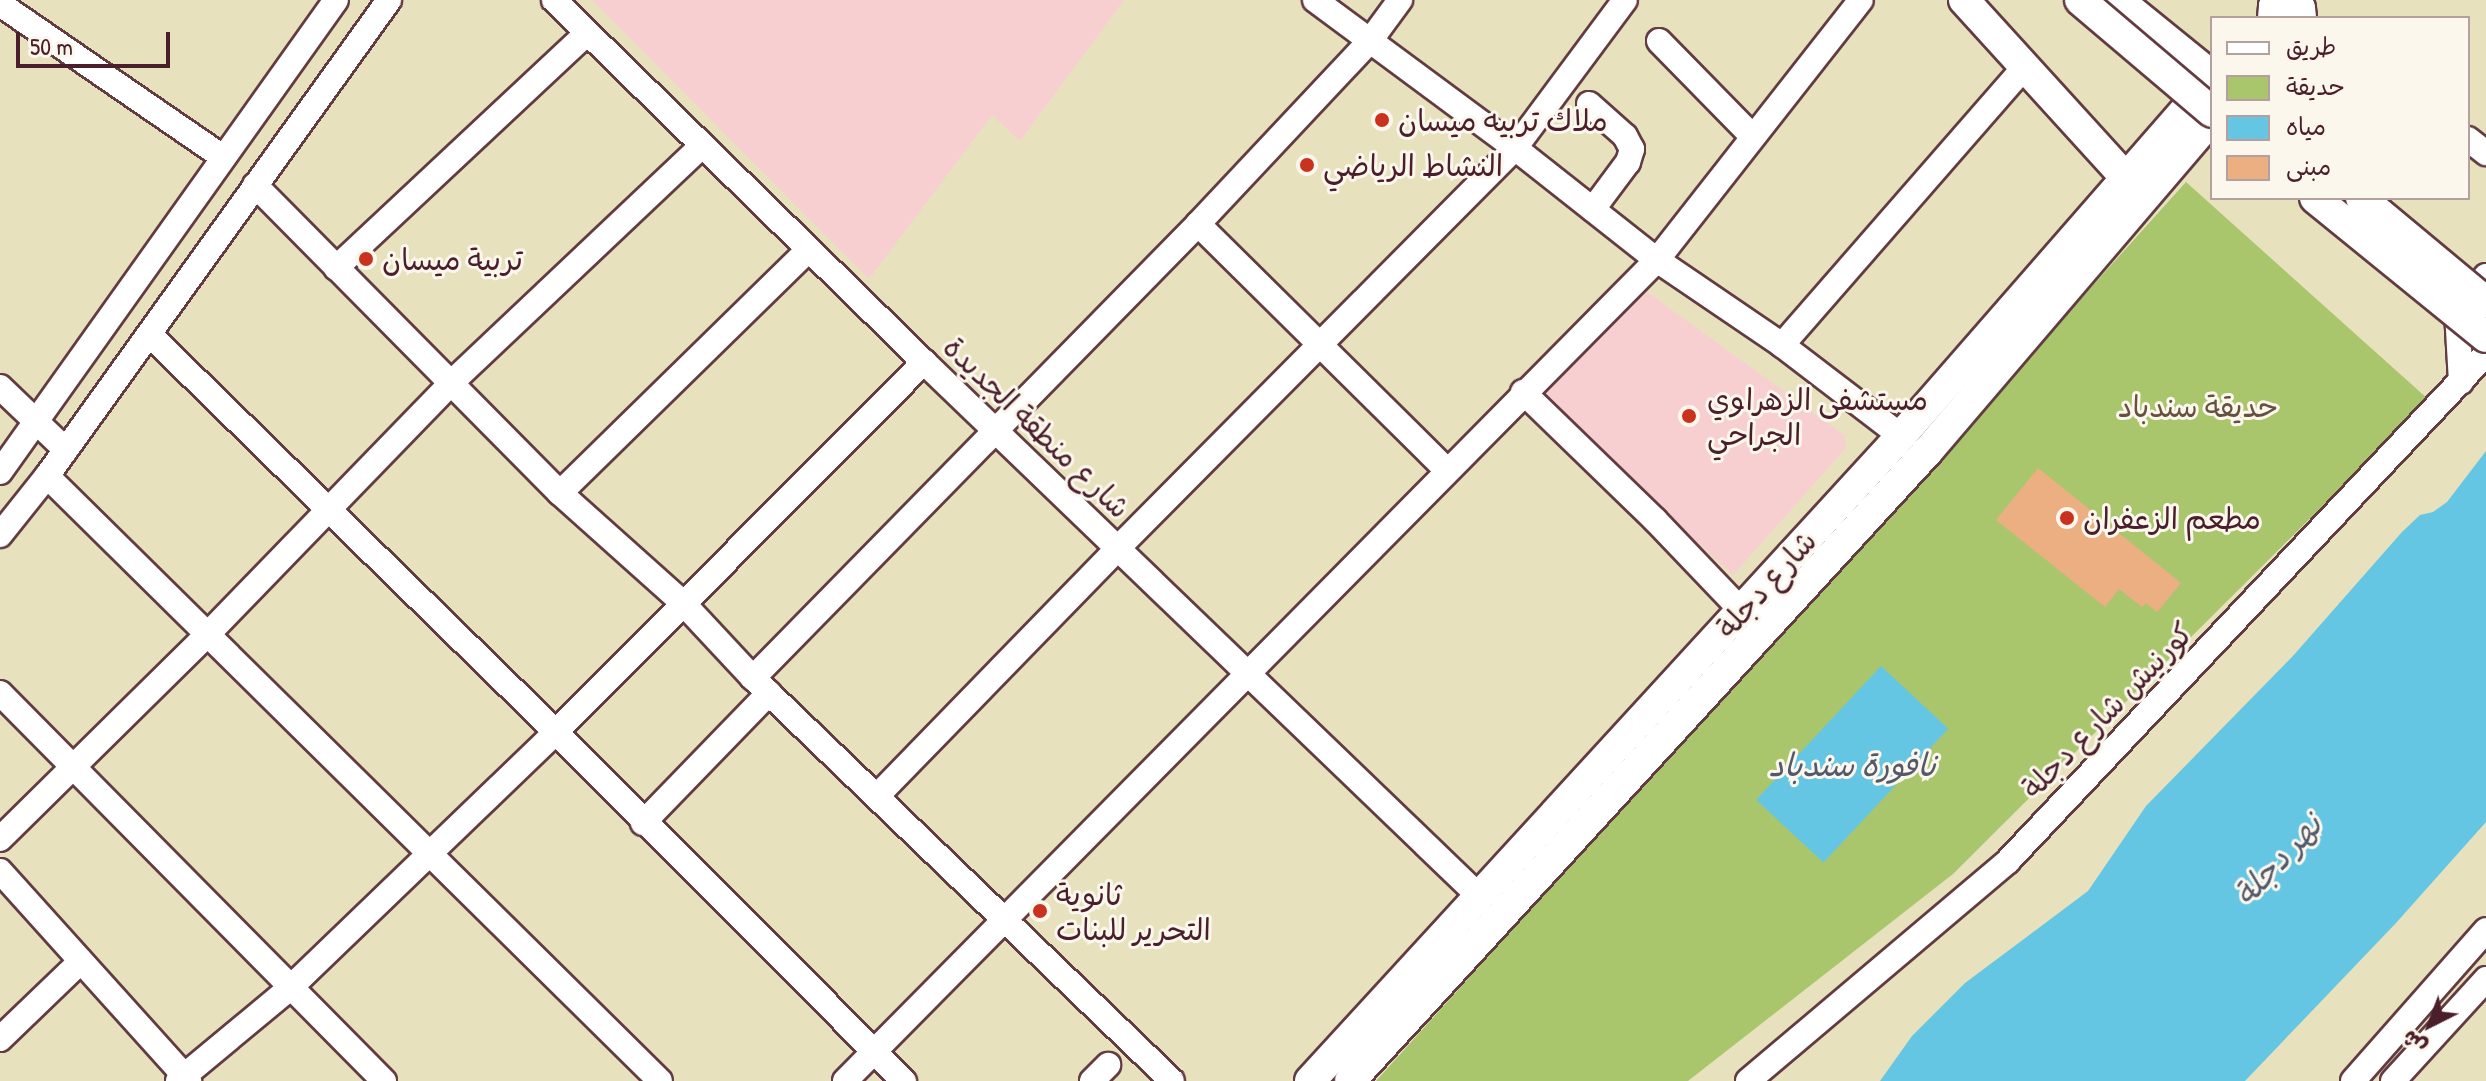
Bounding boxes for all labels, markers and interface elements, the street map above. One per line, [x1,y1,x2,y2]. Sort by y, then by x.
scale bar [20,16,174,66]
legend [2210,16,2470,200]
text: 50 m [30,30,73,62]
text: طريق [2286,30,2336,62]
text: حديقة [2286,70,2345,102]
place label: ملاك تربيه ميسان [1398,102,1608,138]
text: مياه [2286,110,2326,142]
marker: ملاك تربيه ميسان [1373,111,1391,129]
place label: النشاط الرياضي [1323,147,1503,183]
text: مبنى [2286,150,2331,182]
marker: النشاط الرياضي [1298,156,1316,174]
place label: تربية ميسان [382,241,523,277]
marker: تربية ميسان [357,250,375,268]
street label: شارع منطقة الجديدة [936,329,1138,525]
place label: مستشفى الزهراوي الجراحي [1707,381,1928,452]
park label: حديقة سندباد [2118,388,2278,424]
marker: مستشفى الزهراوي الجراحي [1678,405,1700,427]
place label: مطعم الزعفران [2083,500,2261,536]
marker: مطعم الزعفران [2058,509,2076,527]
street label: شارع دجلة [1708,523,1824,645]
street label: كورنيش شارع دجلة [2014,614,2200,806]
water label: نافورة سندباد [1769,746,1935,784]
water label: نهر دجلة [2226,806,2330,914]
place label: ثانوية التحرير للبنات [1056,876,1211,946]
marker: ثانوية التحرير للبنات [1031,902,1049,920]
north arrow [2390,985,2470,1065]
text: ش [2395,1024,2433,1062]

